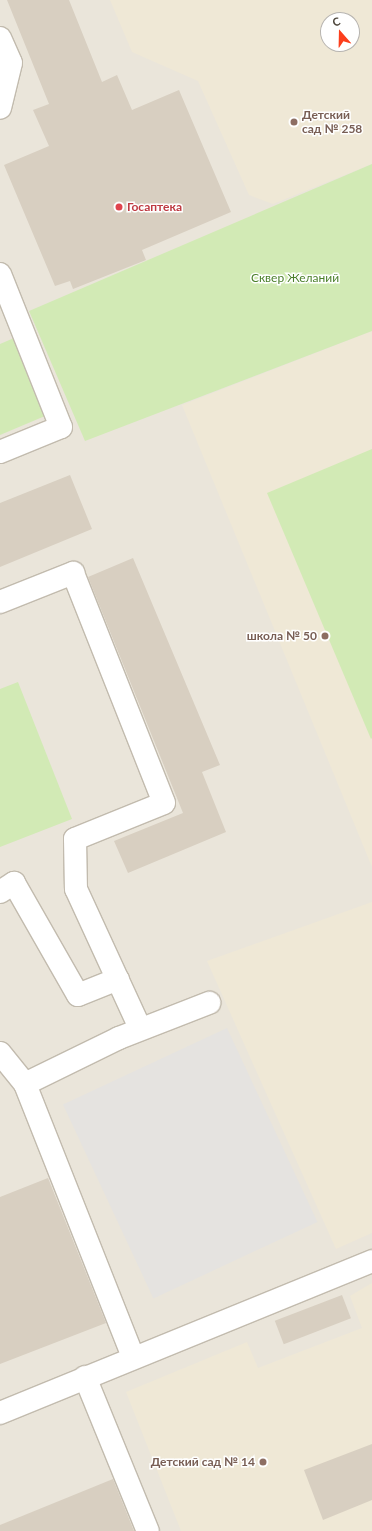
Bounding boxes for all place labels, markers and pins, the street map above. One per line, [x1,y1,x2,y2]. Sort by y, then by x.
place label: Детский сад № 258 [302,108,362,136]
marker: Детский сад № 258 [289,117,299,127]
place label: Госаптека [127,200,182,214]
marker: Госаптека [114,202,124,212]
place label: школа № 50 [247,629,317,643]
marker: школа № 50 [320,631,330,641]
place label: Детский сад № 14 [151,1455,255,1469]
marker: Детский сад № 14 [258,1457,268,1467]

